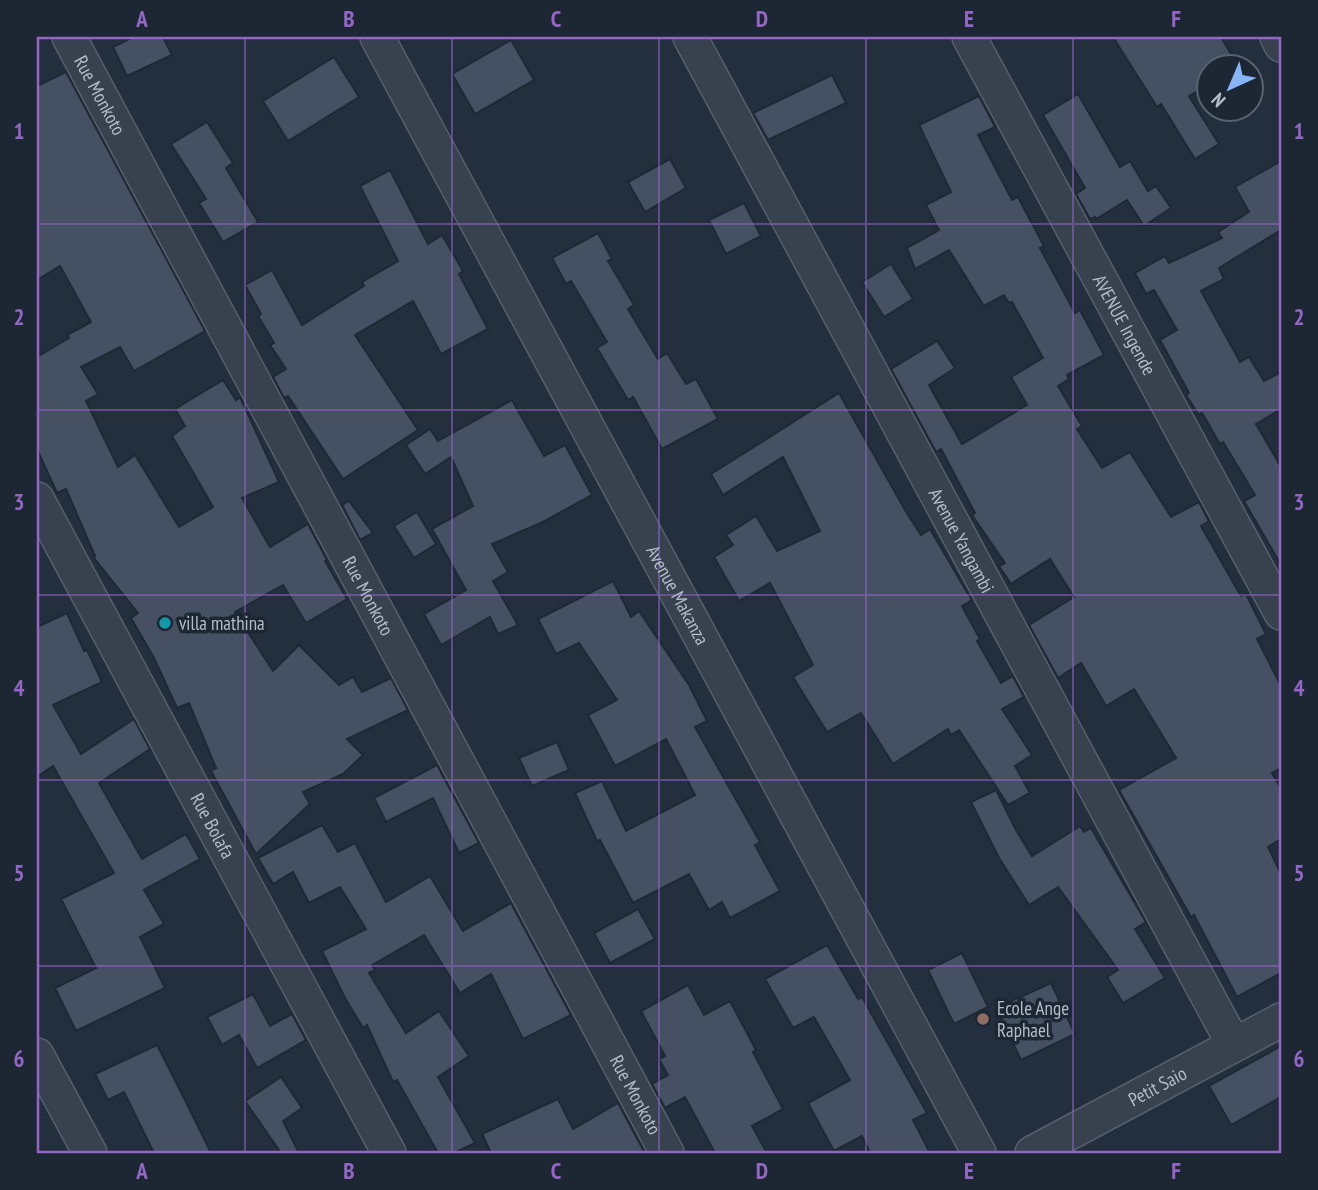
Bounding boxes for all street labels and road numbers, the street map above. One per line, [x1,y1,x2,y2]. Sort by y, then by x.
street label: Rue Monkoto [69,51,131,139]
street label: AVENUE Ingende [1088,270,1162,379]
street label: Avenue Yangambi [924,484,1000,597]
street label: Avenue Makanza [641,541,715,649]
street label: Rue Monkoto [337,552,399,640]
street label: Rue Bolafa [185,789,240,863]
street label: Rue Monkoto [605,1051,667,1139]
street label: Petit Saio [1124,1061,1191,1111]

